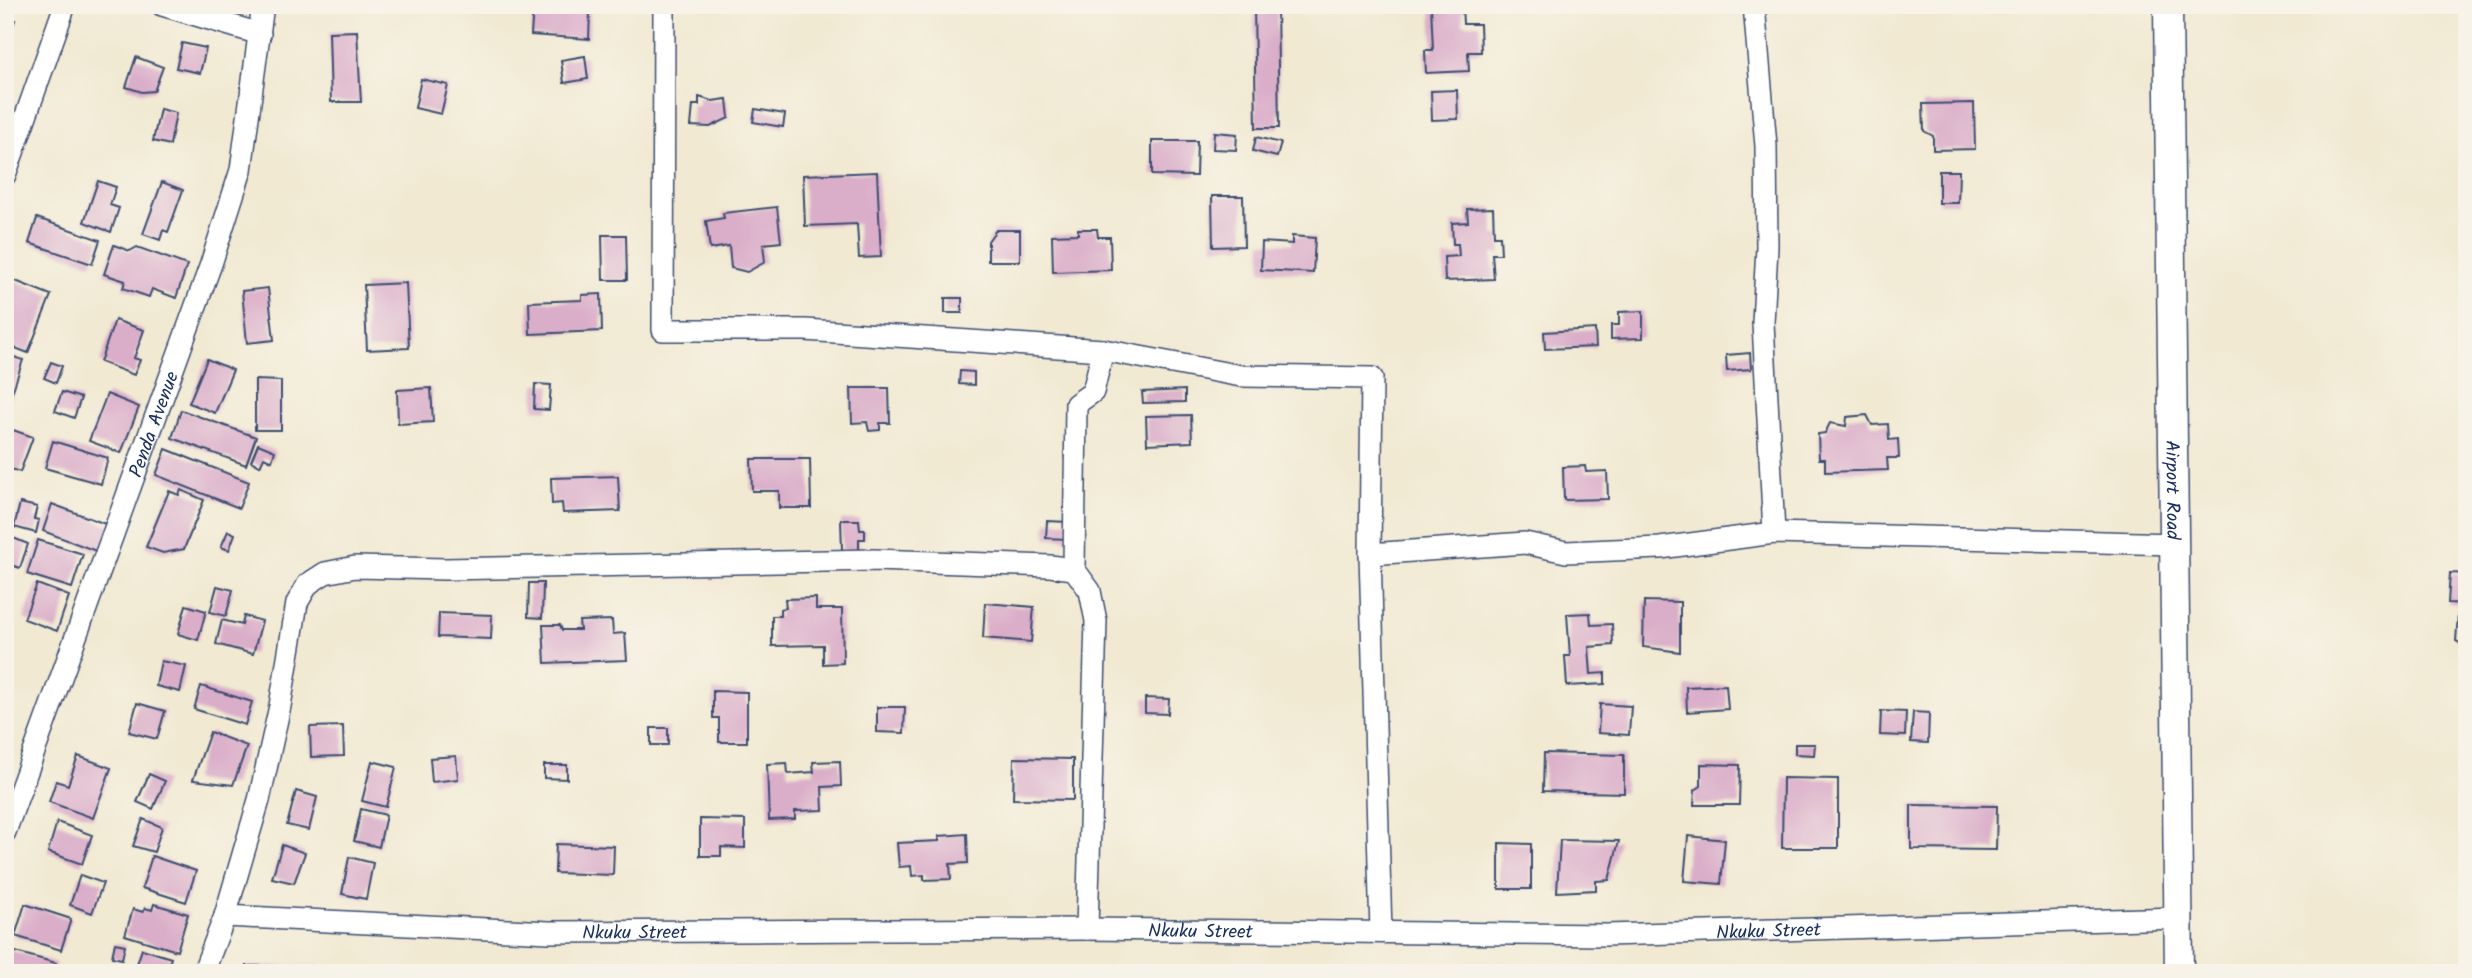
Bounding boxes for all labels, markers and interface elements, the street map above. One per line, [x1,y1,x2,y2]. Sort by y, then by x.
street label: Penda Avenue [122,367,188,482]
street label: Airport Road [2156,440,2187,540]
street label: Nkuku Street [1716,916,1822,949]
street label: Nkuku Street [1148,917,1254,948]
street label: Nkuku Street [582,918,688,949]

